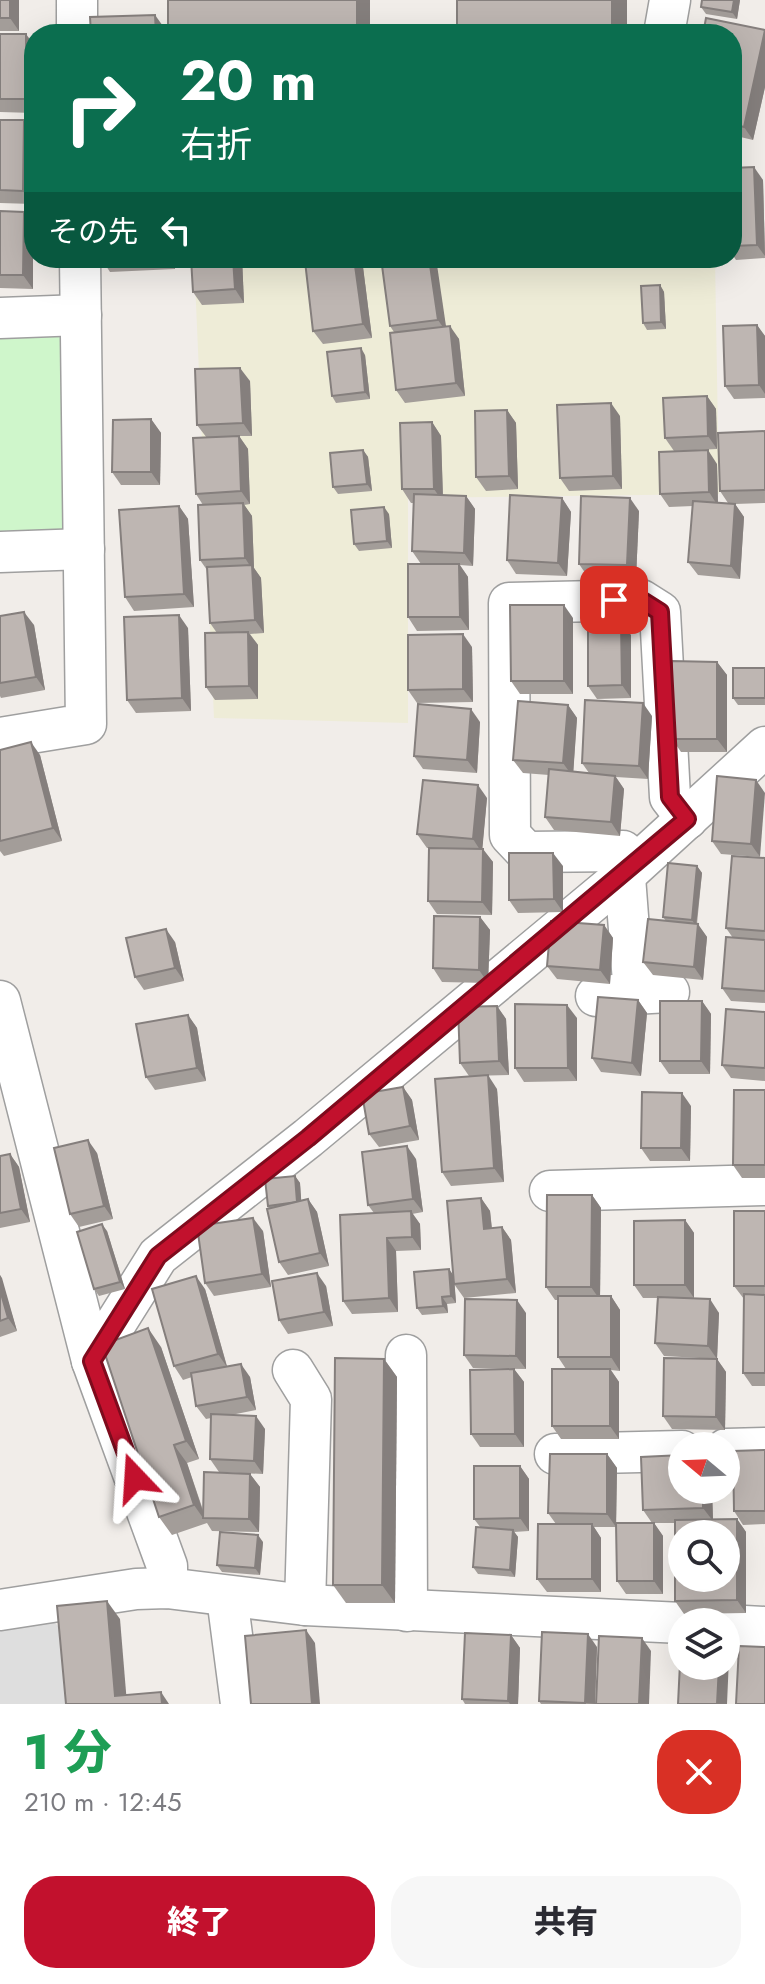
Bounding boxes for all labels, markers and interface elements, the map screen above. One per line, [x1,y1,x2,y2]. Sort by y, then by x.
text: 20 m [180,40,317,121]
icon: right [48,56,152,160]
text: 右折 [180,118,252,170]
icon: left [154,208,198,252]
text: その先 [48,210,138,253]
pin [580,566,648,634]
icon: arrive [592,578,636,622]
north arrow [668,1432,740,1504]
map controls [668,1432,740,1680]
position arrow [93,1436,177,1520]
button: search [668,1520,740,1592]
button: layers [668,1608,740,1680]
text: 1 分 [24,1718,112,1787]
button: close [657,1730,741,1814]
text: 210 m · 12:45 [24,1783,182,1821]
button: 終了 [24,1876,375,1968]
button: 共有 [391,1876,741,1968]

